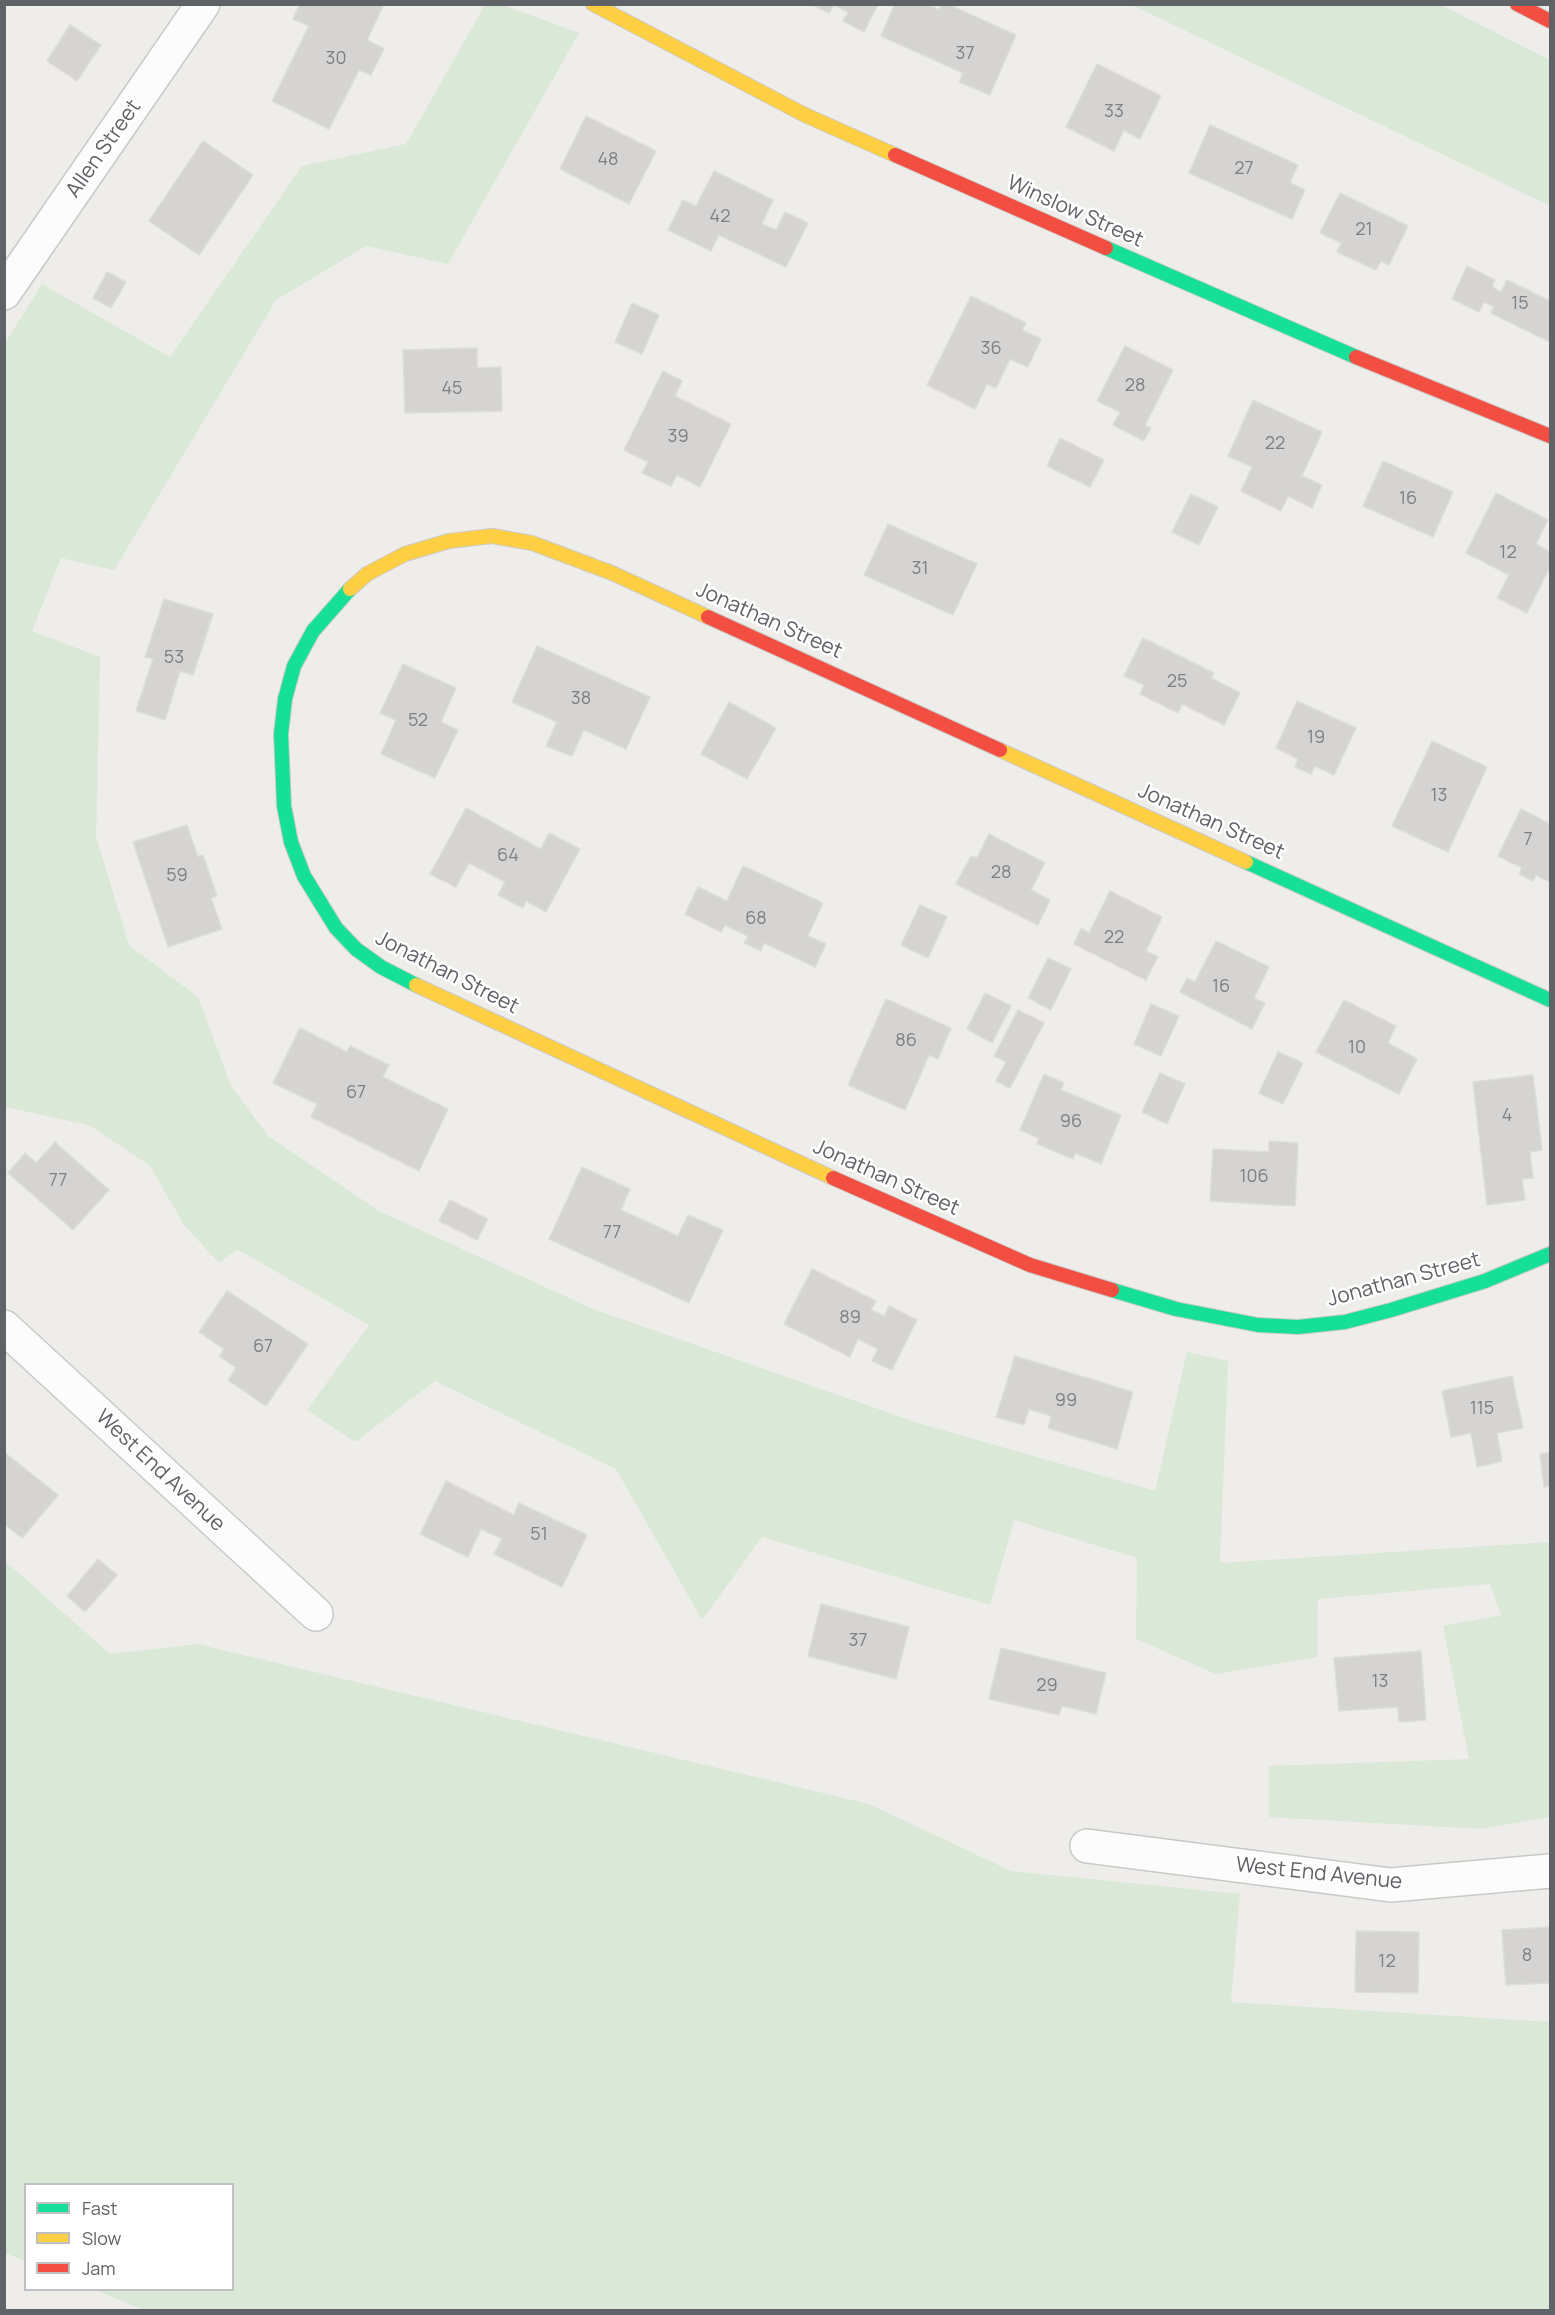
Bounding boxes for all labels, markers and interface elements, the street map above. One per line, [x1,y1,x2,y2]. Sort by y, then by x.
house number: 37 [956,43,974,65]
house number: 30 [326,48,346,70]
street label: Allen Street [61,95,147,203]
house number: 33 [1104,101,1124,123]
house number: 48 [597,149,619,171]
house number: 27 [1234,158,1254,180]
street label: Winslow Street [1003,171,1147,253]
house number: 42 [710,206,730,228]
house number: 21 [1355,219,1373,241]
house number: 15 [1511,293,1529,315]
house number: 36 [980,338,1002,360]
house number: 28 [1125,375,1145,397]
house number: 45 [441,378,463,400]
house number: 39 [667,426,689,448]
house number: 22 [1265,433,1285,455]
house number: 16 [1399,488,1417,510]
house number: 12 [1499,542,1517,564]
house number: 31 [912,558,928,580]
street label: Jonathan Street [692,578,846,664]
house number: 53 [164,647,184,669]
house number: 25 [1167,671,1187,693]
house number: 38 [571,688,591,710]
house number: 52 [408,710,428,732]
house number: 19 [1307,727,1325,749]
street label: Jonathan Street [1134,779,1288,865]
house number: 13 [1431,785,1447,807]
house number: 7 [1523,829,1533,851]
house number: 64 [497,845,519,867]
house number: 28 [991,862,1011,884]
house number: 59 [166,865,188,887]
house number: 68 [745,908,767,930]
street label: Jonathan Street [371,926,523,1020]
house number: 22 [1104,927,1124,949]
house number: 16 [1212,976,1230,998]
house number: 86 [895,1030,917,1052]
house number: 10 [1348,1037,1366,1059]
house number: 67 [346,1082,366,1104]
house number: 4 [1502,1105,1512,1127]
house number: 96 [1060,1111,1082,1133]
street label: Jonathan Street [809,1135,963,1221]
house number: 106 [1239,1166,1269,1188]
house number: 77 [49,1170,67,1192]
house number: 77 [603,1222,621,1244]
street label: Jonathan Street [1325,1247,1483,1313]
house number: 89 [839,1307,861,1329]
house number: 67 [253,1336,273,1358]
house number: 99 [1055,1390,1077,1412]
house number: 115 [1470,1398,1494,1420]
street label: West End Avenue [90,1405,230,1537]
house number: 51 [530,1524,548,1546]
house number: 37 [849,1630,867,1652]
house number: 13 [1372,1671,1388,1693]
house number: 29 [1036,1675,1058,1697]
street label: West End Avenue [1235,1853,1403,1895]
house number: 8 [1522,1945,1532,1967]
house number: 12 [1378,1951,1396,1973]
legend [24,2183,234,2291]
text: Fast [82,2196,117,2220]
text: Slow [82,2226,121,2250]
text: Jam [82,2256,116,2280]

